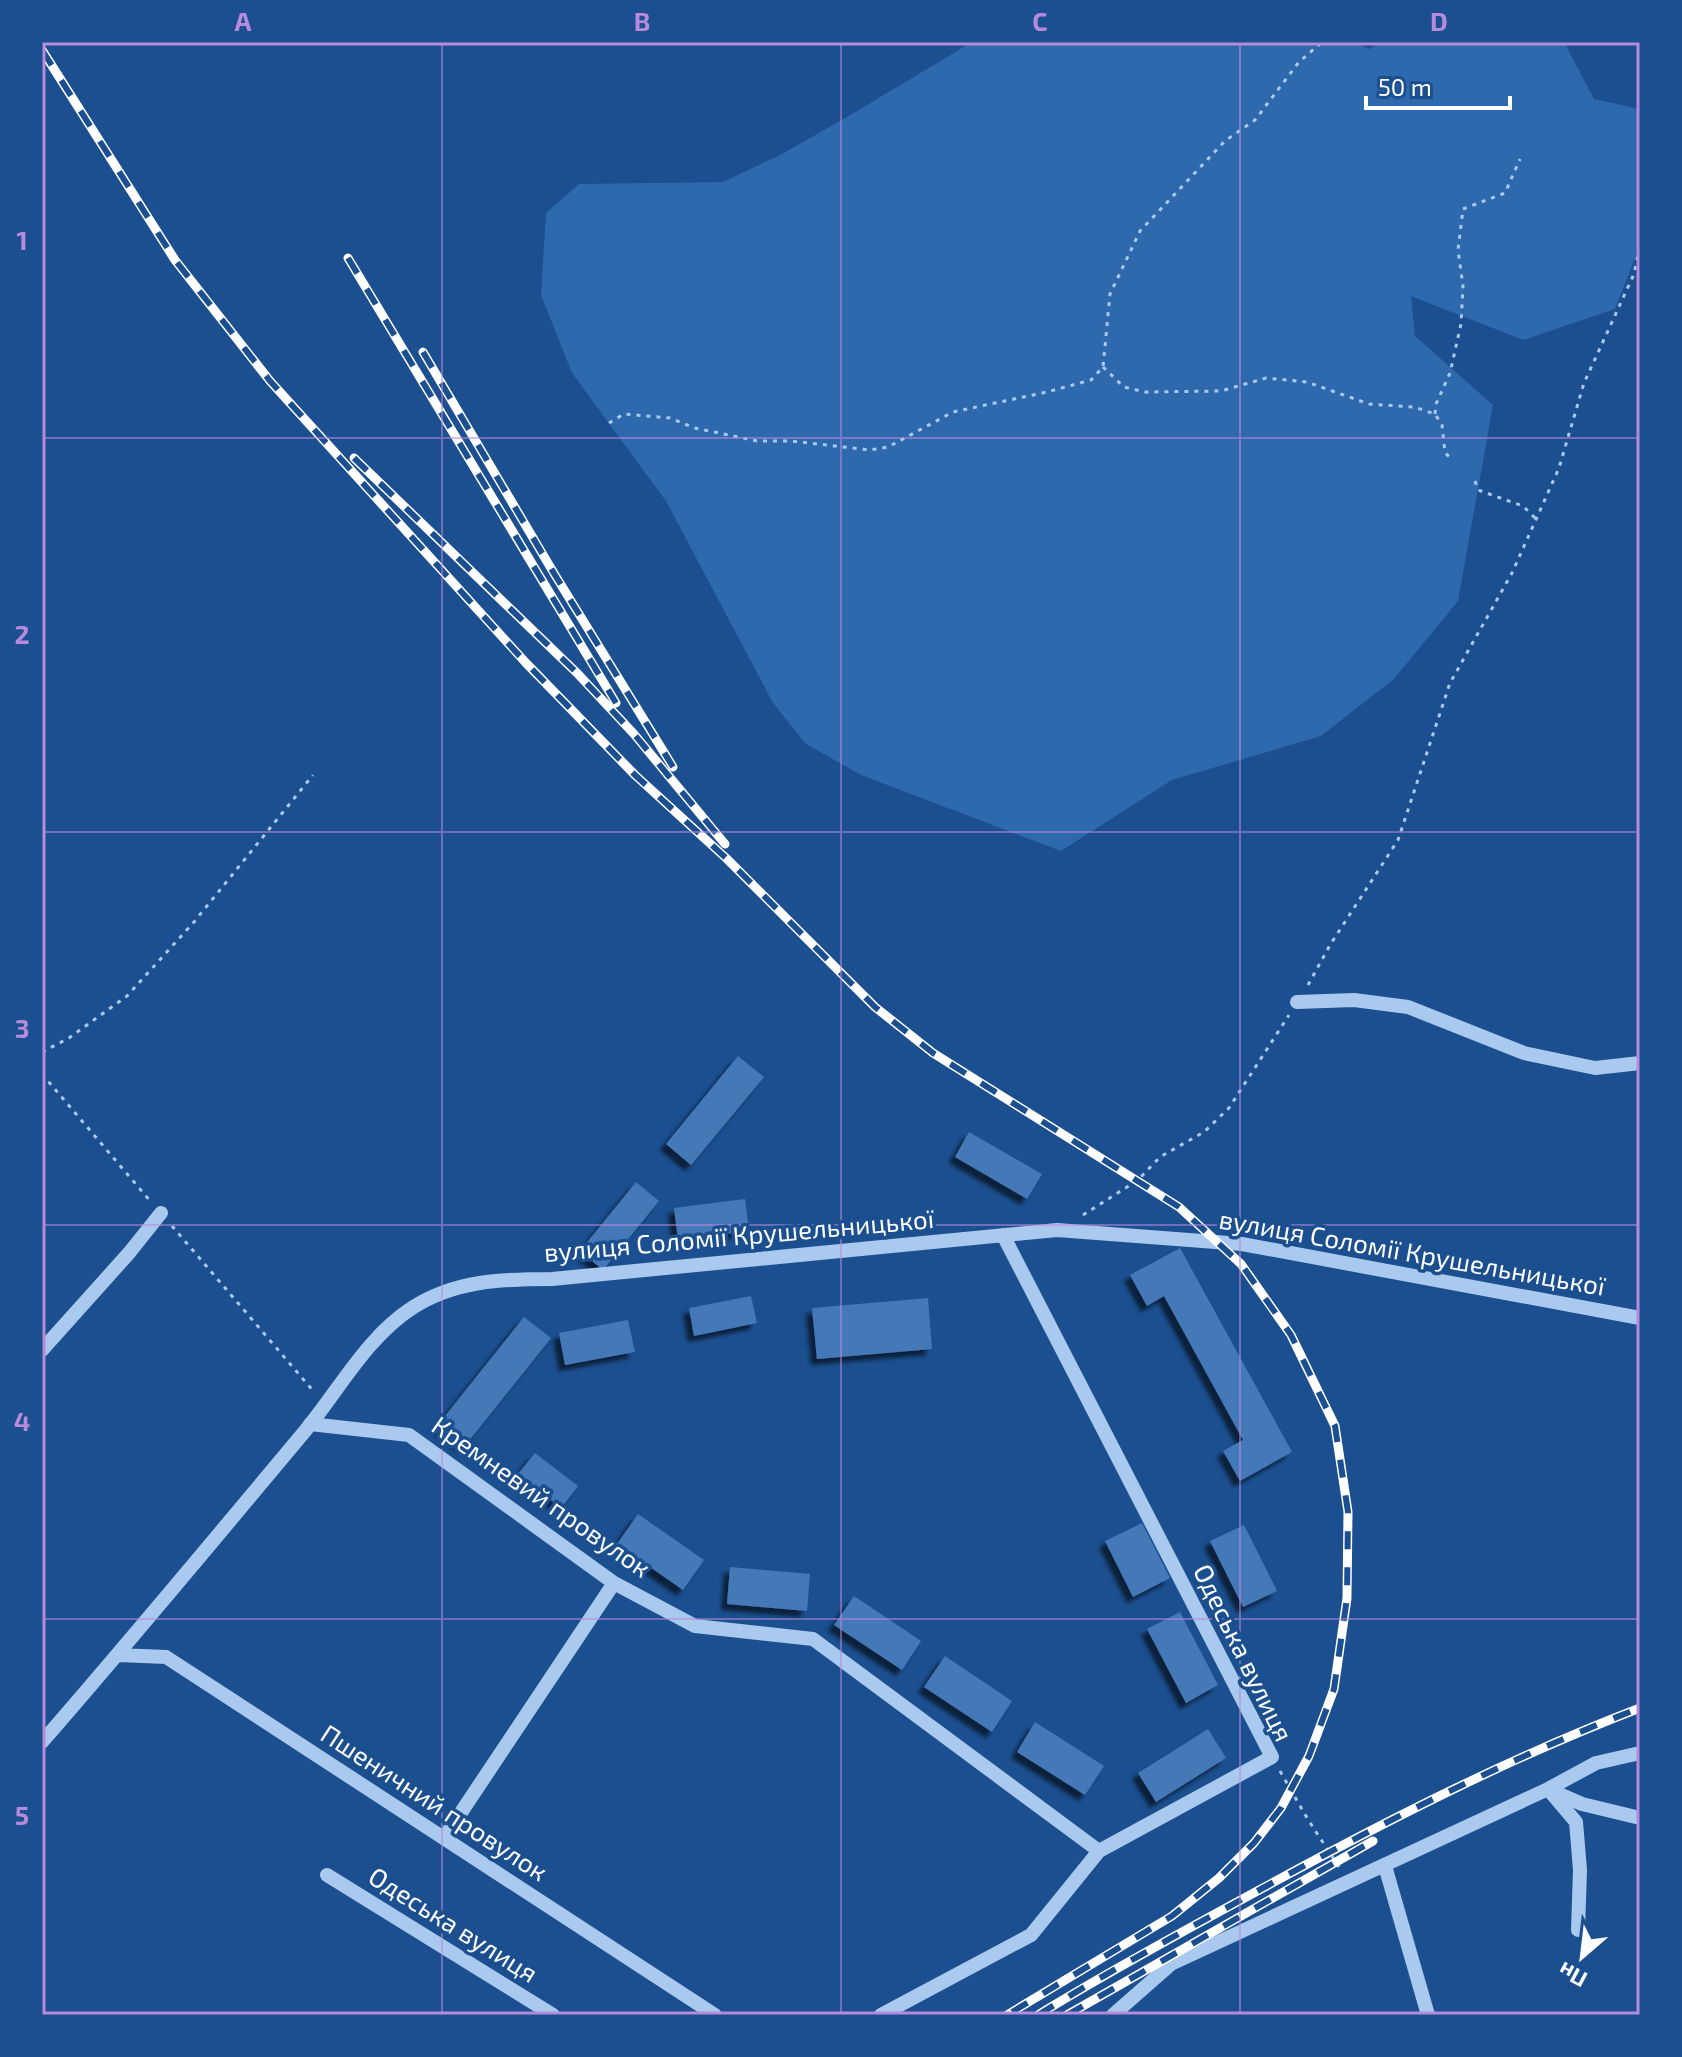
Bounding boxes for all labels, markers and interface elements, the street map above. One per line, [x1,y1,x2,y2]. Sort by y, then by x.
text: A [235,5,252,36]
text: B [634,5,650,36]
text: C [1032,5,1048,36]
text: D [1430,5,1448,36]
scale bar [1366,60,1510,110]
text: 50 m [1378,72,1432,101]
text: 1 [16,224,28,255]
text: 2 [14,618,30,649]
text: 3 [15,1012,29,1043]
street label: вулиця Соломії Крушельницької [543,1202,936,1268]
street label: вулиця Соломії Крушельницької [1217,1202,1608,1302]
text: 4 [14,1405,30,1436]
street label: Кремневий провулок [426,1409,657,1584]
street label: Одеська вулиця [1187,1559,1301,1746]
street label: Пшеничний провулок [315,1717,554,1887]
text: 5 [15,1799,29,1830]
street label: Одеська вулиця [363,1859,544,1989]
north arrow [1542,1917,1622,1997]
text: Пн [1553,1957,1591,1994]

